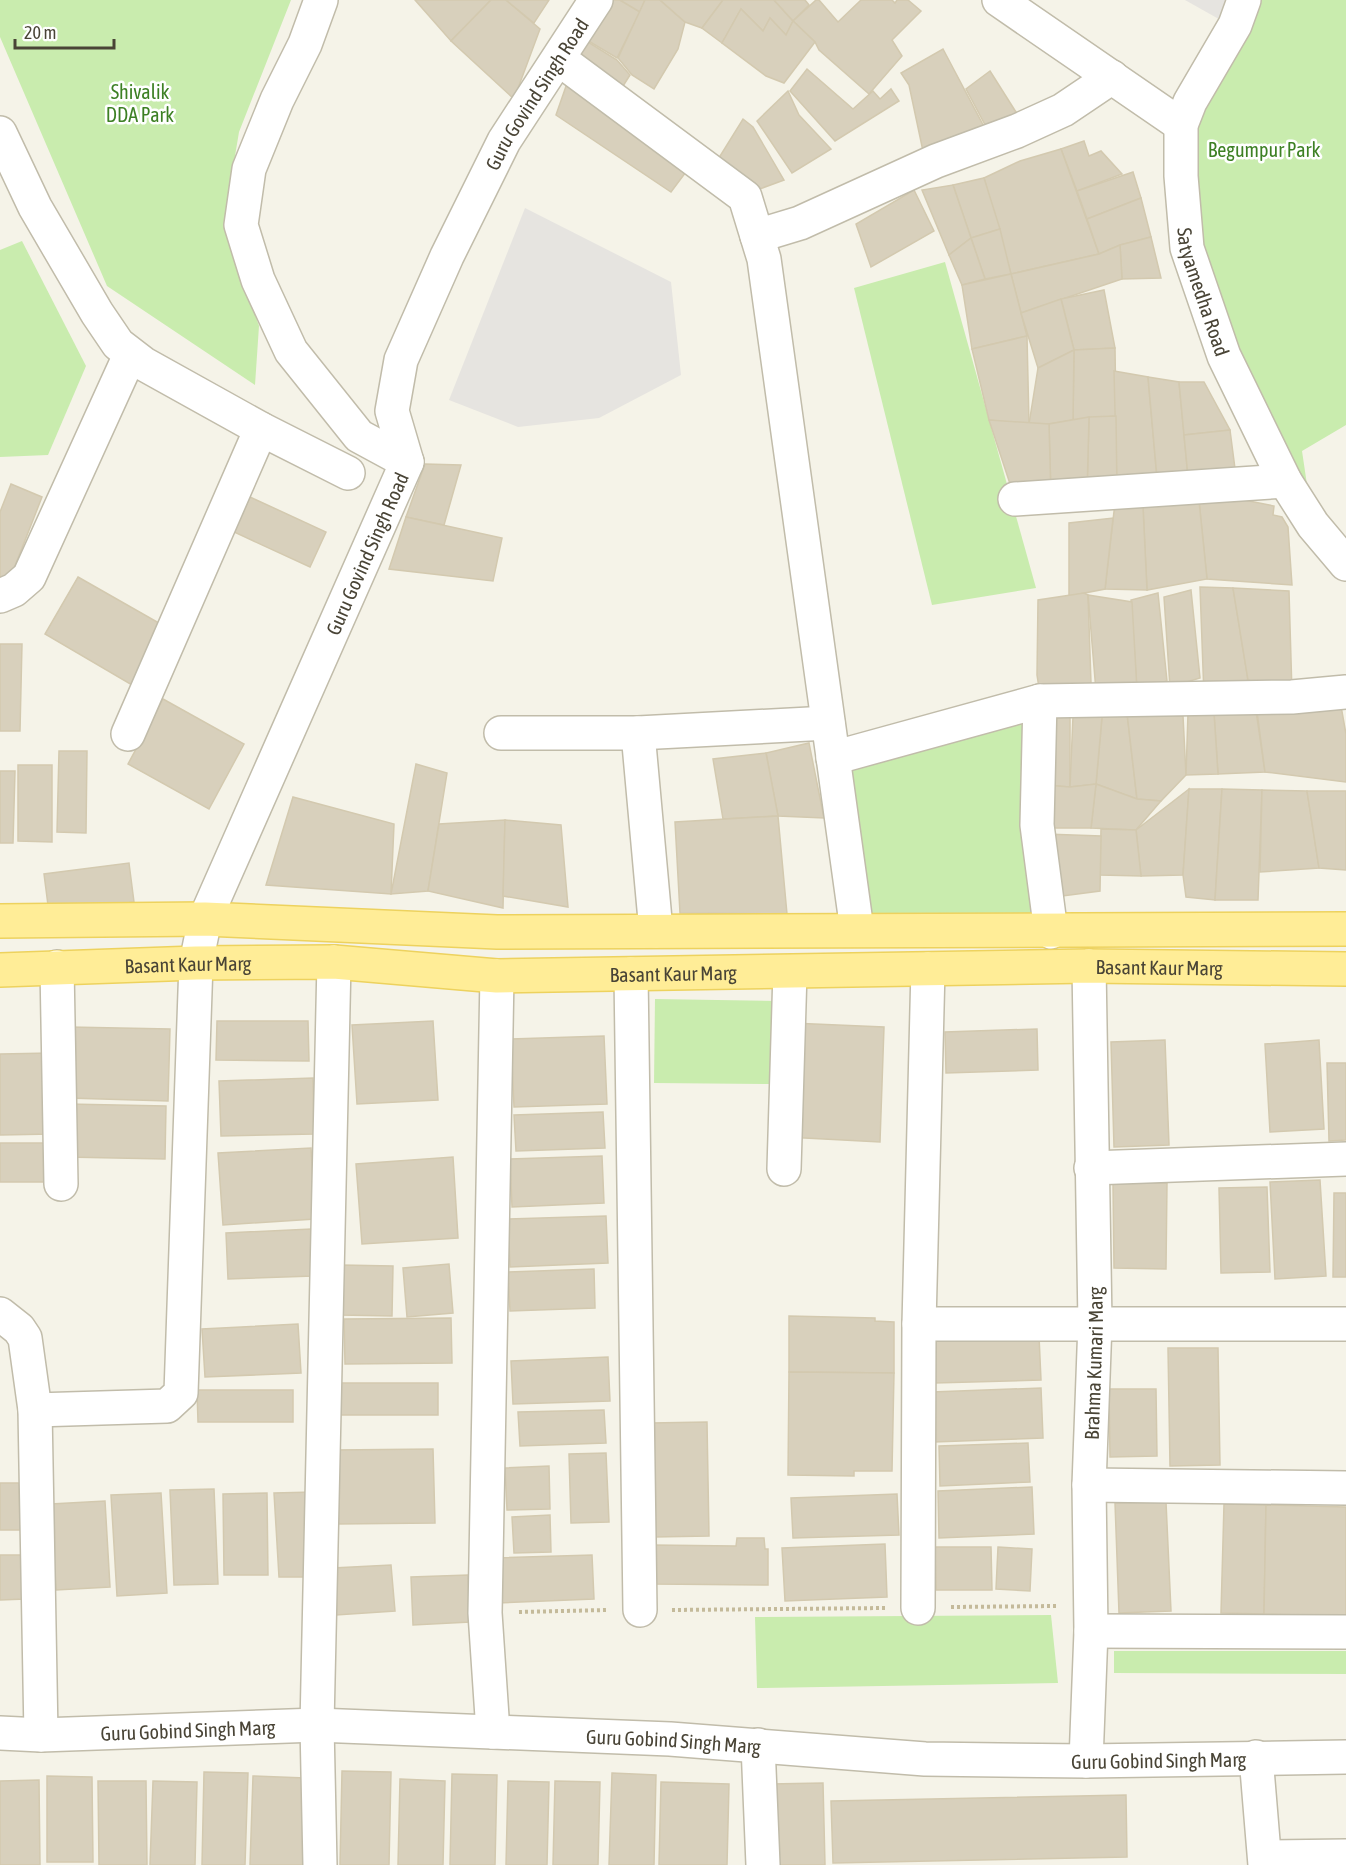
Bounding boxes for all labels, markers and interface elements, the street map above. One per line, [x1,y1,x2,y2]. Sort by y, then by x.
scale bar [15,12,114,50]
street label: Guru Govind Singh Road [480,14,593,174]
text: 20 m [24,22,56,43]
park label: Shivalik DDA Park [106,80,174,126]
park label: Begumpur Park [1208,138,1320,161]
street label: Satyamedha Road [1174,227,1235,359]
street label: Guru Govind Singh Road [321,469,413,638]
street label: Basant Kaur Marg [124,951,252,977]
street label: Basant Kaur Marg [1096,955,1223,979]
street label: Basant Kaur Marg [610,960,737,986]
street label: Brahma Kumari Marg [1079,1286,1107,1440]
street label: Guru Gobind Singh Marg [100,1715,276,1744]
street label: Guru Gobind Singh Marg [586,1724,762,1758]
street label: Guru Gobind Singh Marg [1071,1747,1247,1773]

